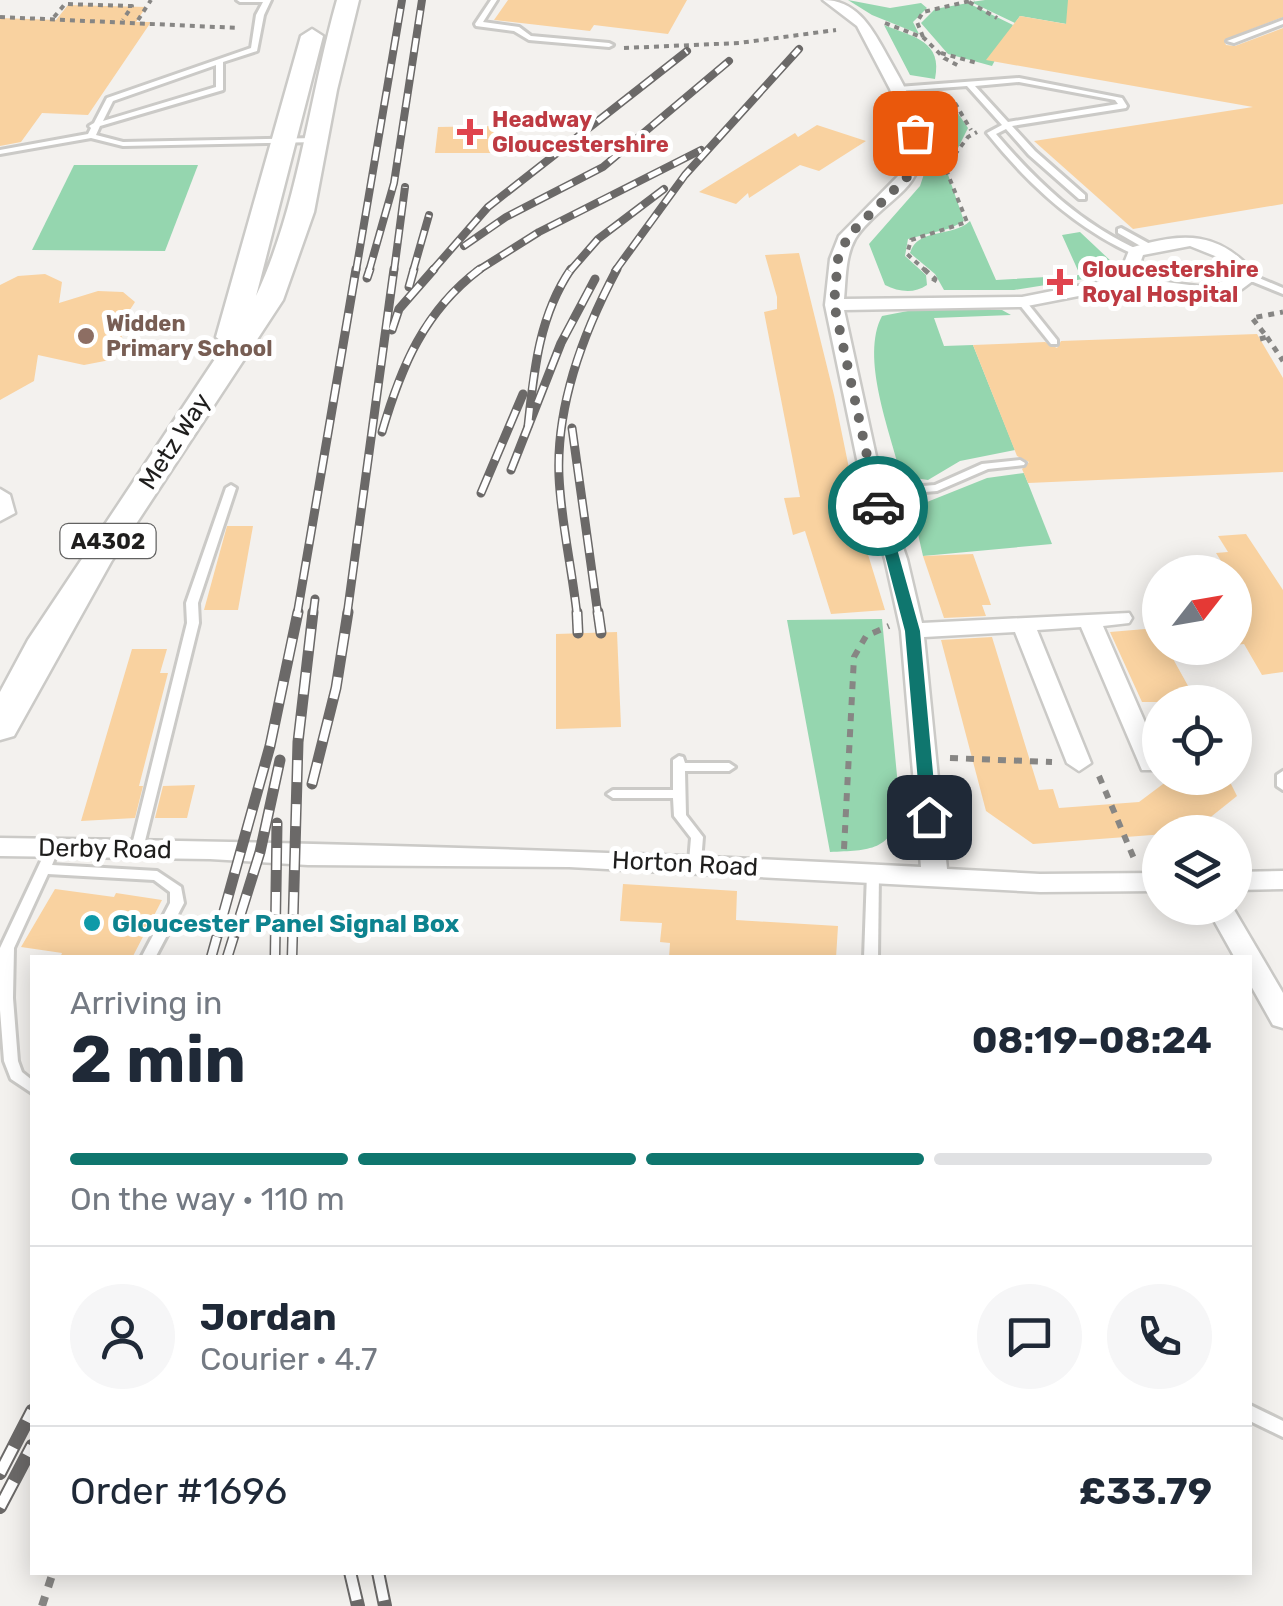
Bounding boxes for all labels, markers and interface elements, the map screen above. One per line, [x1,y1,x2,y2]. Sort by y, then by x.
pin [873,91,958,176]
place label: Headway Gloucestershire [492,106,669,158]
icon: bag [888,106,943,161]
marker: Headway Gloucestershire [457,119,483,145]
place label: Gloucestershire Royal Hospital [1082,256,1259,308]
marker: Gloucestershire Royal Hospital [1047,269,1073,295]
place label: Widden Primary School [106,310,273,362]
marker: Widden Primary School [75,325,97,347]
street label: Metz Way [133,388,216,495]
courier [828,456,928,556]
icon: car [851,479,906,534]
road number: A4302 [61,524,156,558]
north arrow [1142,555,1252,665]
map controls [1142,555,1252,925]
button: locate [1142,685,1252,795]
pin [887,775,972,860]
icon: home [902,790,957,845]
button: layers [1142,815,1252,925]
street label: Derby Road [38,833,172,864]
street label: Horton Road [611,845,759,882]
place label: Gloucester Panel Signal Box [112,909,460,938]
marker: Gloucester Panel Signal Box [81,912,103,934]
text: Arriving in [70,984,222,1022]
text: 08:19–08:24 [972,1017,1212,1063]
text: 2 min [70,1021,246,1098]
text: On the way · 110 m [70,1180,345,1218]
button: person [70,1284,175,1389]
button: chat [977,1284,1082,1389]
button: phone [1107,1284,1212,1389]
text: Jordan [200,1294,337,1340]
text: Courier · 4.7 [200,1340,377,1378]
text: Order #1696 [70,1468,287,1514]
text: £33.79 [1079,1468,1212,1514]

